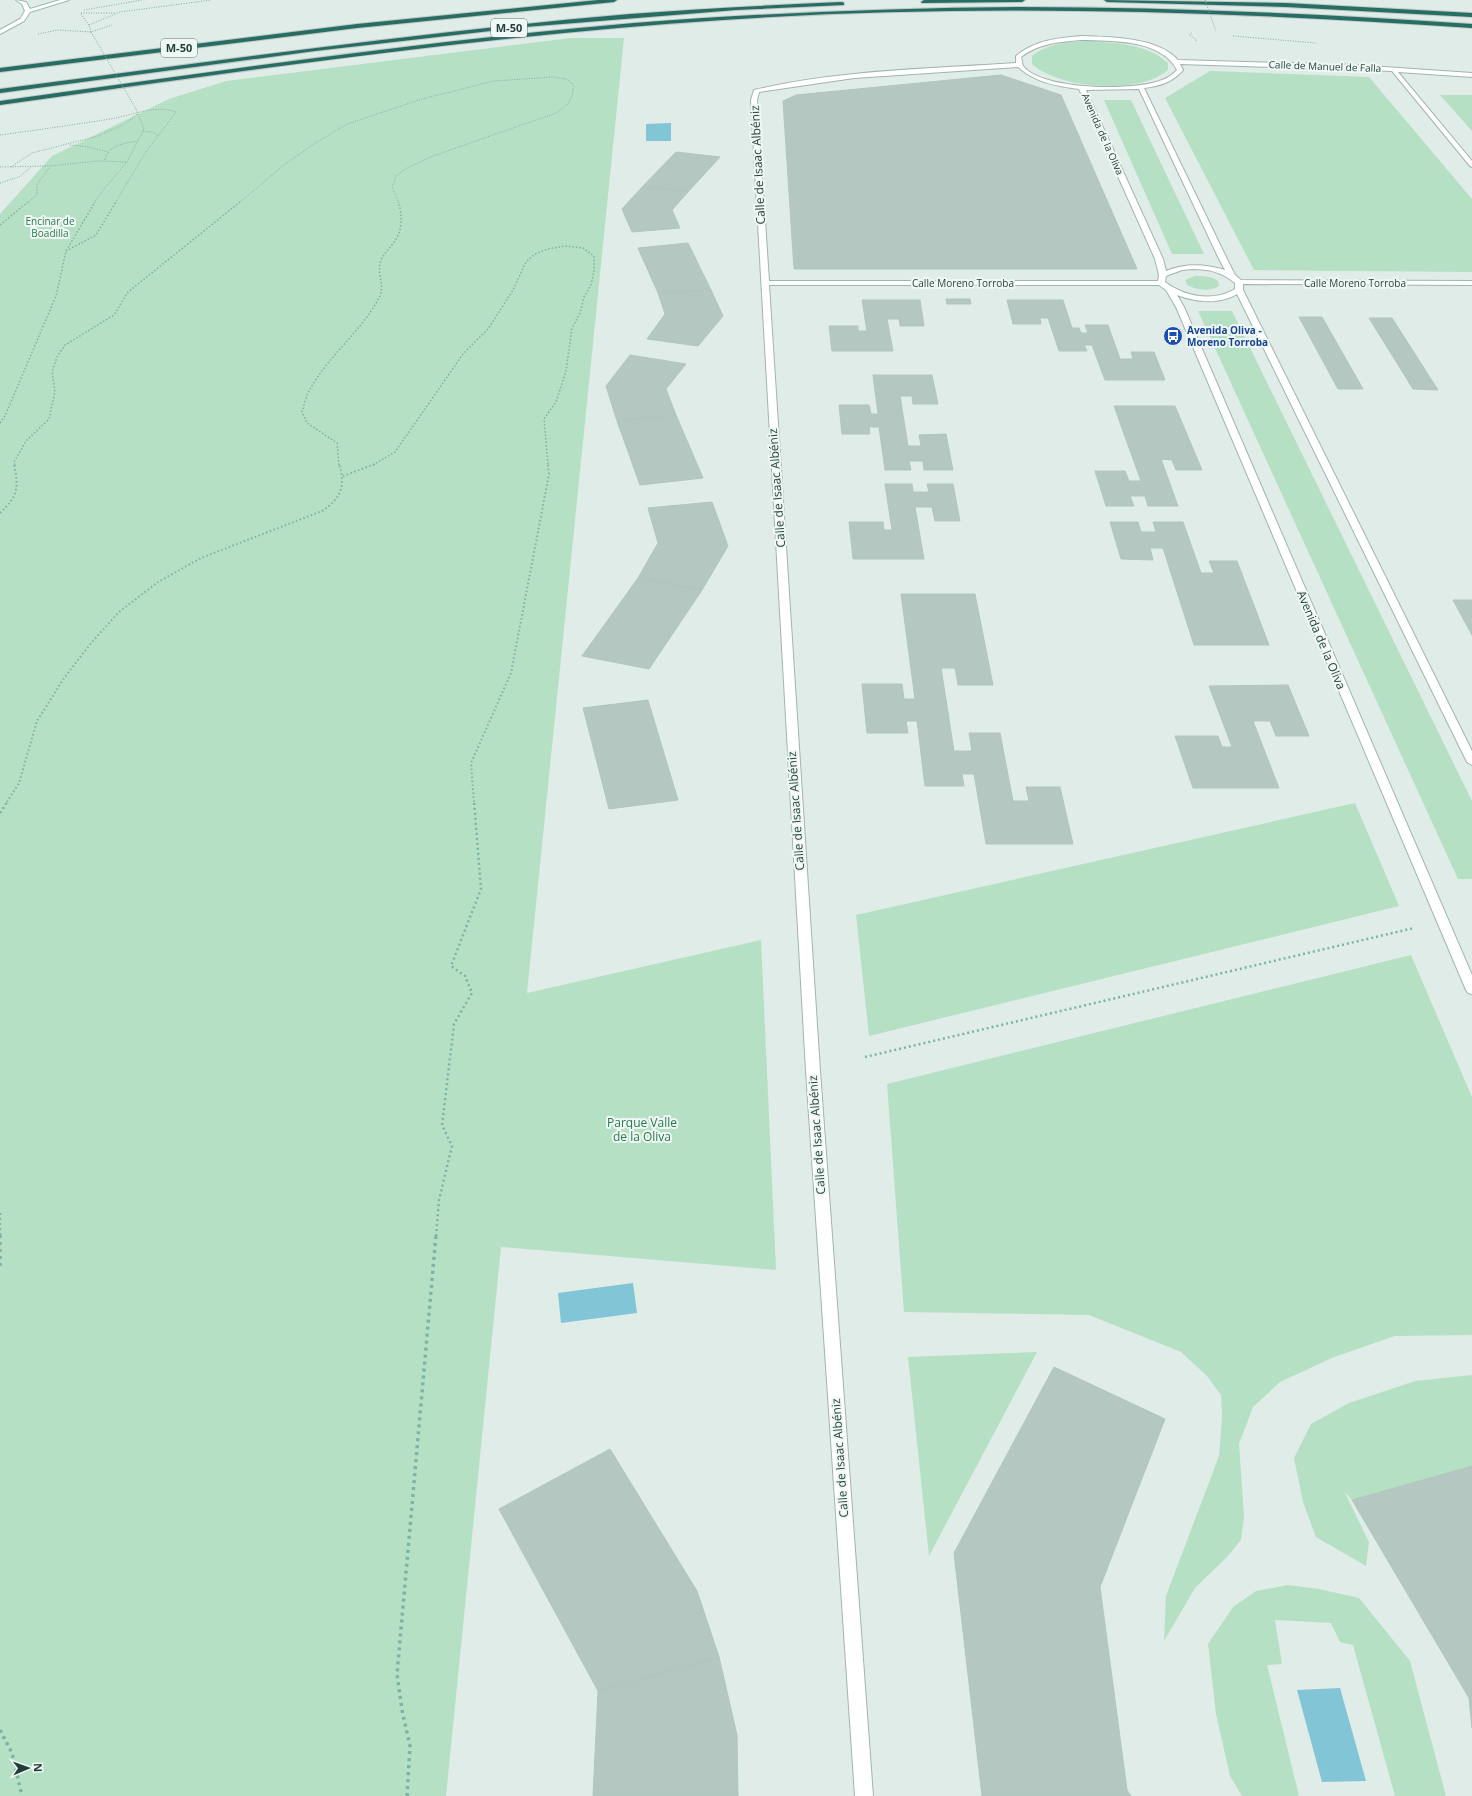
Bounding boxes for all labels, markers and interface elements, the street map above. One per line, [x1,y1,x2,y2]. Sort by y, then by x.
road number: M-50 [491,19,527,37]
road number: M-50 [161,39,197,57]
street label: Calle de Manuel de Falla [1268,57,1382,75]
street label: Avenida de la Oliva [1079,91,1127,177]
street label: Calle de Isaac Albéniz [746,105,769,225]
park label: Encinar de Boadilla [25,214,75,240]
street label: Calle Moreno Torroba [912,276,1014,290]
street label: Calle Moreno Torroba [1304,276,1406,290]
place label: Avenida Oliva - Moreno Torroba [1187,323,1268,349]
bus stop icon: Avenida Oliva - Moreno Torroba [1162,325,1184,347]
street label: Calle de Isaac Albéniz [764,428,789,548]
street label: Avenida de la Oliva [1293,588,1350,692]
street label: Calle de Isaac Albéniz [783,751,808,871]
street label: Calle de Isaac Albéniz [804,1075,829,1195]
park label: Parque Valle de la Oliva [607,1114,677,1145]
street label: Calle de Isaac Albéniz [827,1398,852,1518]
north arrow [8,1748,48,1788]
text: N [31,1763,46,1772]

